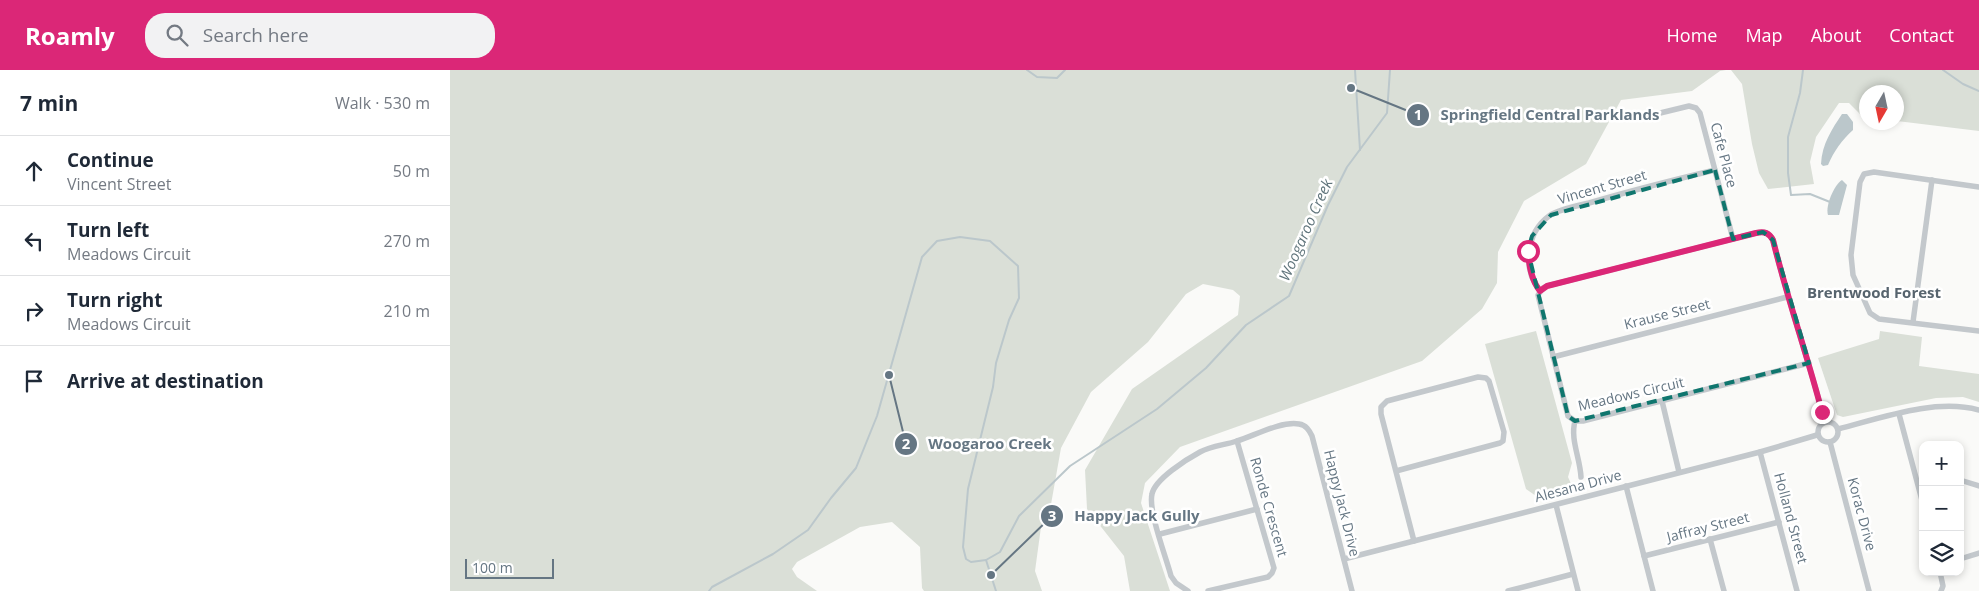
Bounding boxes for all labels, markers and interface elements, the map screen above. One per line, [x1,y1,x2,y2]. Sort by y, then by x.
search box [145,13,495,58]
text: Roamly [25,19,115,52]
icon: search [163,21,191,49]
text: Search here [203,22,309,48]
text: Home [1667,23,1717,47]
text: Map [1745,23,1783,47]
text: About [1811,23,1861,47]
text: Contact [1889,23,1954,47]
north arrow [1859,85,1904,130]
text: 7 min [20,89,78,117]
text: Walk · 530 m [335,92,430,114]
callout: Springfield Central Parklands [1406,100,1670,130]
text: 1 [1414,104,1422,124]
text: Springfield Central Parklands [1441,104,1659,124]
street label: Cafe Place [1707,120,1742,190]
text: Continue [67,147,154,173]
icon: ahead [20,157,48,185]
text: 50 m [393,160,430,182]
street label: Vincent Street [1555,165,1648,208]
text: Vincent Street [67,173,171,195]
water label: Woogaroo Creek [1274,175,1337,284]
text: Turn left [67,217,149,243]
icon: left [20,227,48,255]
text: 270 m [384,230,430,252]
route start [1517,240,1540,263]
text: Meadows Circuit [67,243,191,265]
district label: Brentwood Forest [1807,282,1942,302]
text: Turn right [67,287,162,313]
street label: Krause Street [1622,294,1712,333]
icon: right [20,297,48,325]
text: 210 m [384,300,430,322]
text: Meadows Circuit [67,313,191,335]
icon: arrive [20,367,48,395]
text: Arrive at destination [67,368,264,394]
street label: Meadows Circuit [1576,372,1686,415]
route end [1811,401,1834,424]
callout: Woogaroo Creek [894,429,1062,459]
text: 2 [902,433,911,453]
text: Woogaroo Creek [928,433,1052,453]
map controls [1919,441,1964,576]
button: + [1919,441,1964,486]
street label: Happy Jack Drive [1320,448,1365,558]
street label: Ronde Crescent [1246,455,1293,559]
street label: Alesana Drive [1532,465,1623,506]
street label: Holland Street [1770,470,1813,565]
street label: Korac Drive [1844,475,1881,553]
button: − [1919,486,1964,531]
callout: Happy Jack Gully [1039,501,1210,531]
text: 3 [1048,505,1056,525]
text: Happy Jack Gully [1074,505,1200,525]
street label: Jaffray Street [1663,507,1751,546]
button: layers [1919,531,1964,576]
scale bar [465,556,554,579]
text: 100 m [472,558,513,577]

